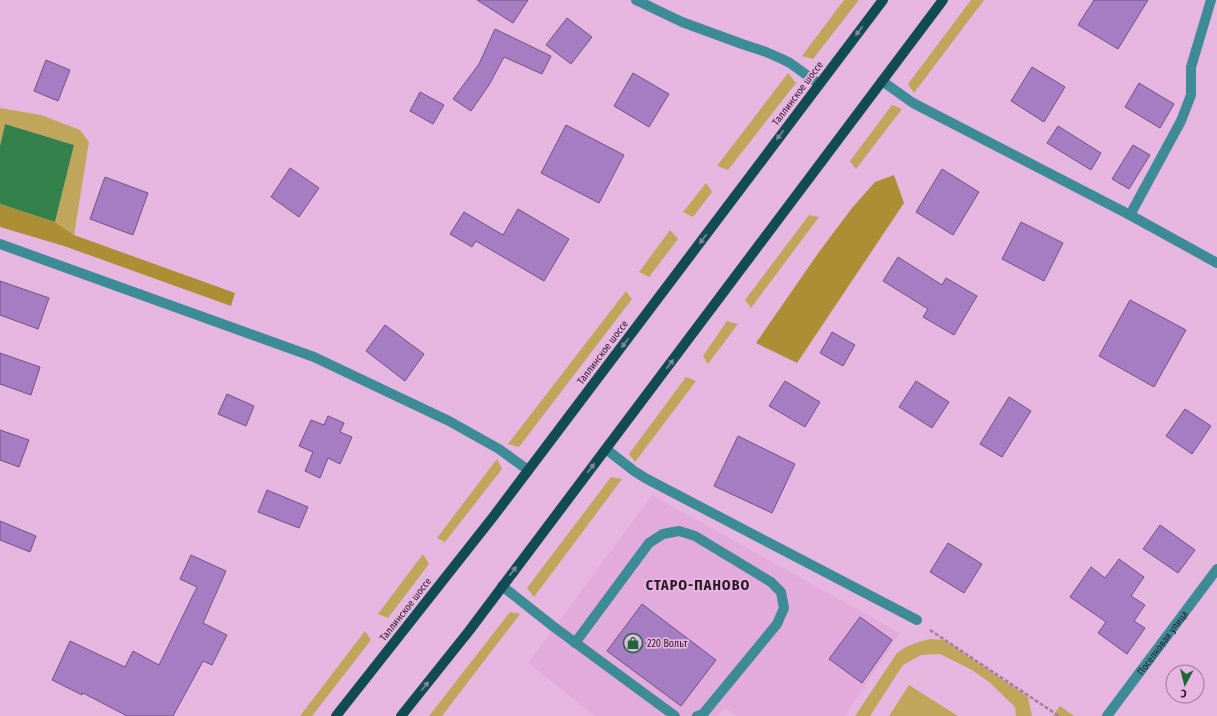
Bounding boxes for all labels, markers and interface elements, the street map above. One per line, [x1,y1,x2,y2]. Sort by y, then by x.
one-way arrow [855,26,863,36]
street label: Таллинское шоссе [770,59,826,128]
one-way arrow [776,129,785,140]
one-way arrow [698,233,707,244]
street label: Таллинское шоссе [575,318,631,387]
one-way arrow [620,337,629,348]
one-way arrow [665,359,673,369]
one-way arrow [587,462,596,473]
one-way arrow [509,566,517,577]
street label: Таллинское шоссе [377,576,434,644]
district label: СТАРО-ПАНОВО [646,577,750,594]
street label: Поселковая улица [1135,608,1191,678]
shop icon: 220 Вольт [622,632,644,654]
place label: 220 Вольт [647,638,688,650]
north arrow [1165,664,1205,704]
one-way arrow [421,680,429,691]
text: С [1180,687,1187,700]

